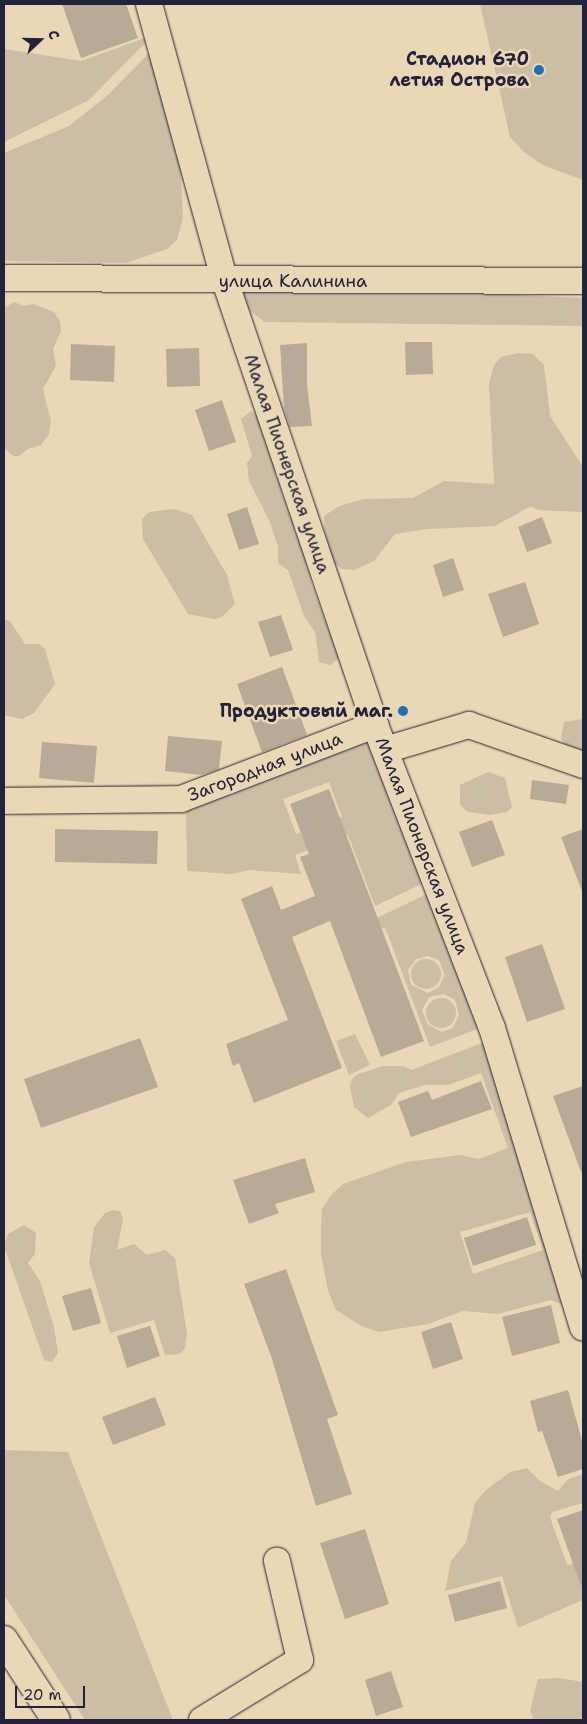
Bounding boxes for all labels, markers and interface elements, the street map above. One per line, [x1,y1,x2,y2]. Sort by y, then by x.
north arrow [15,15,65,65]
text: С [44,27,64,42]
place label: Стадион 670 летия Острова [389,49,529,92]
marker: Стадион 670 летия Острова [533,64,545,76]
street label: улица Калинина [219,270,367,292]
street label: Малая Пионерская улица [239,351,335,577]
place label: Продуктовый маг. [220,700,393,722]
marker: Продуктовый маг. [397,705,409,717]
street label: Загородная улица [185,728,345,806]
street label: Малая Пионерская улица [371,734,473,958]
scale bar [18,1676,88,1708]
text: 20 m [23,1685,62,1705]

